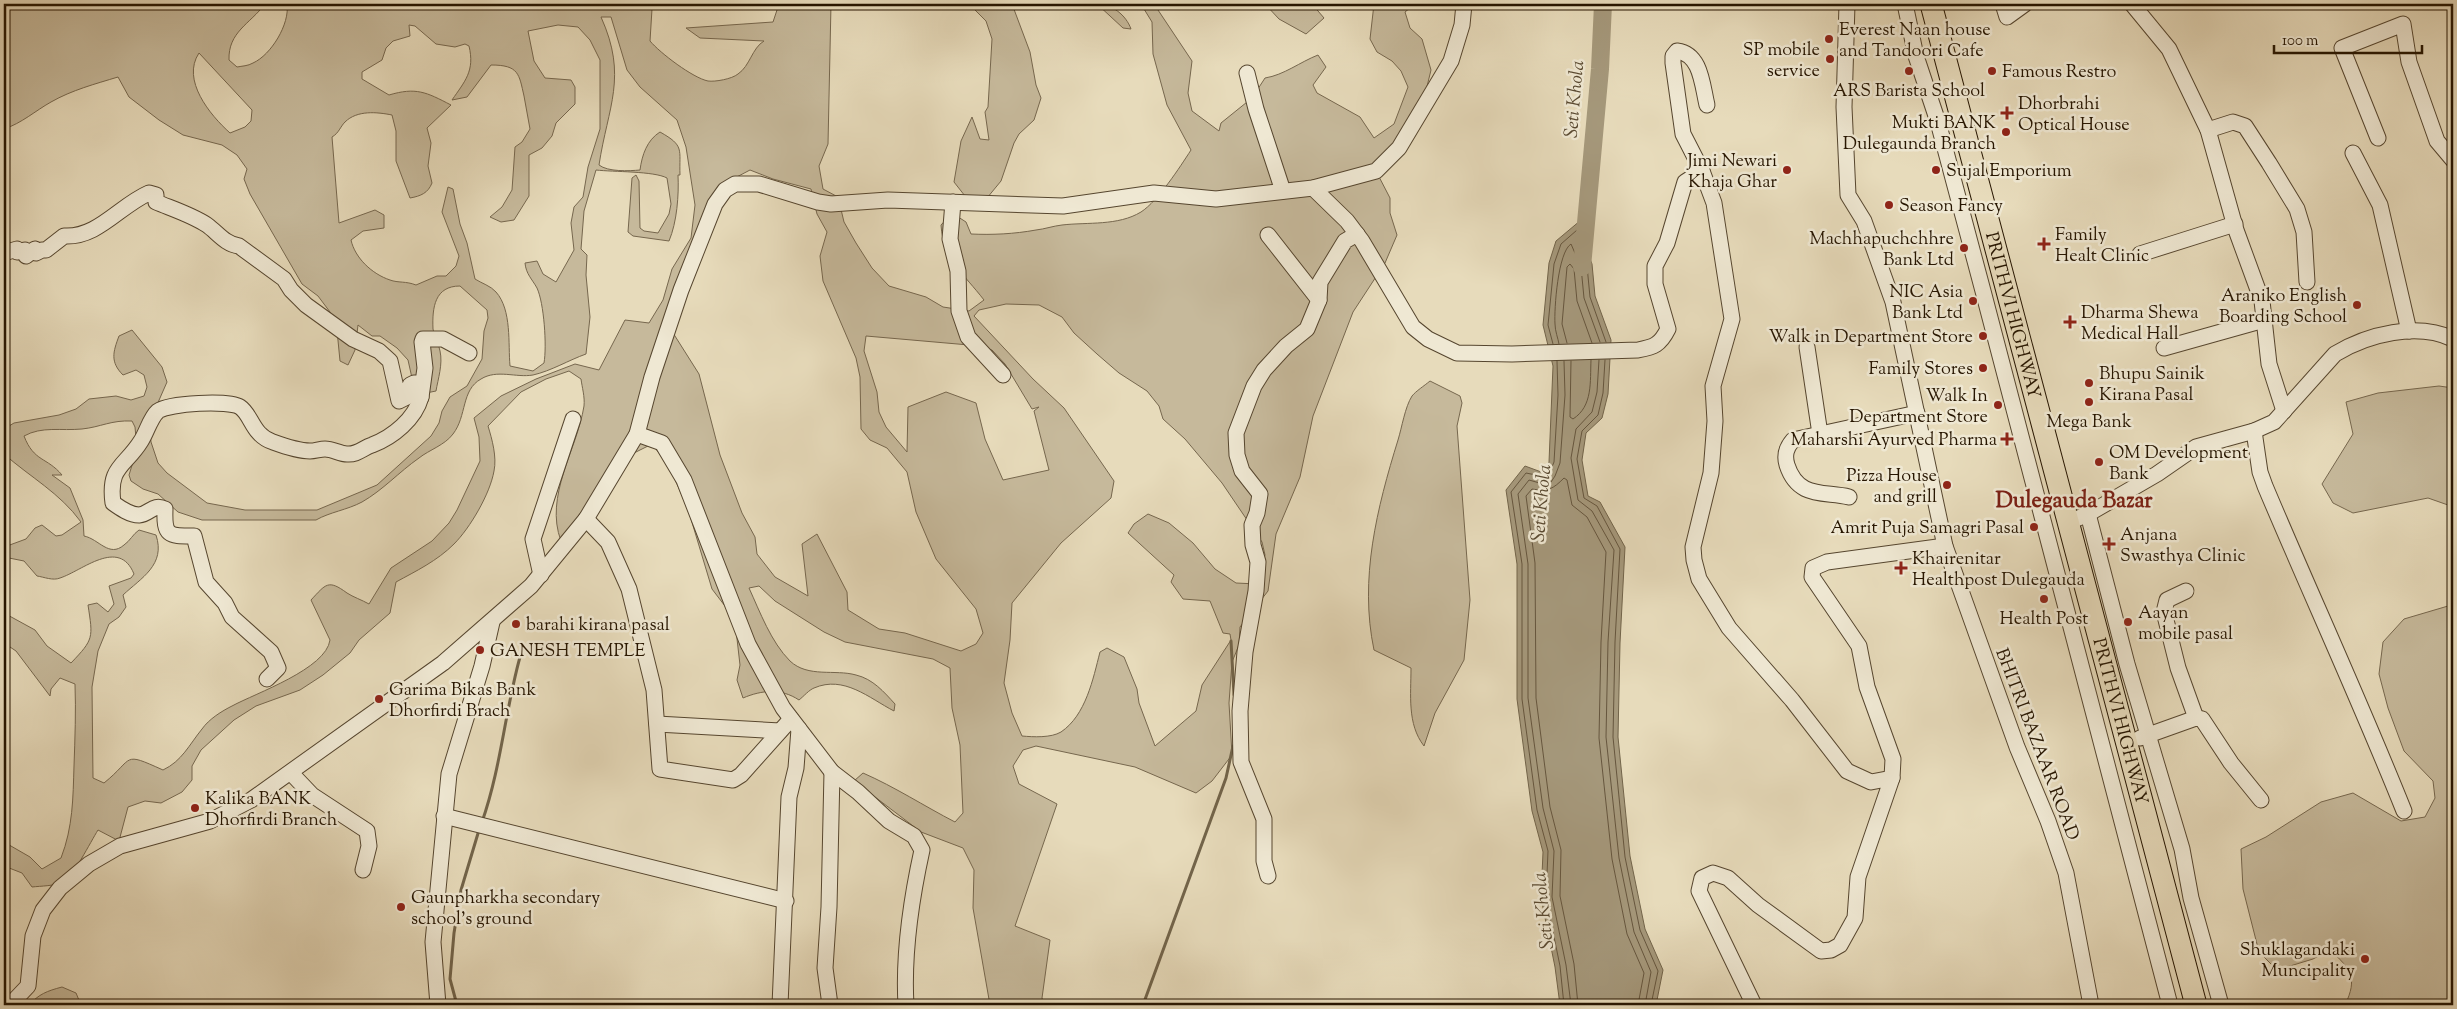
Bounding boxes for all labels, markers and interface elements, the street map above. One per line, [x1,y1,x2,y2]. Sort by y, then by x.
place label: Everest Naan house and Tandoori Cafe [1839,18,1991,65]
scale bar [2274,22,2422,54]
text: 100 m [2282,31,2319,52]
marker: Everest Naan house and Tandoori Cafe [1823,33,1835,45]
place label: SP mobile service [1743,38,1820,85]
marker: SP mobile service [1824,53,1836,65]
water label: Seti Khola [1559,59,1592,139]
place label: Famous Restro [2002,60,2117,86]
marker: ARS Barista School [1903,65,1915,77]
marker: Famous Restro [1986,65,1998,77]
place label: ARS Barista School [1833,79,1985,105]
place label: Dhorbrahi Optical House [2018,92,2130,139]
marker: Dhorbrahi Optical House [2000,106,2014,120]
place label: Mukti BANK Dulegaunda Branch [1843,111,1996,158]
marker: Mukti BANK Dulegaunda Branch [2000,126,2012,138]
place label: Jimi Newari Khaja Ghar [1686,149,1777,196]
place label: Sujal Emporium [1946,159,2072,185]
marker: Jimi Newari Khaja Ghar [1781,164,1793,176]
marker: Sujal Emporium [1930,164,1942,176]
place label: Season Fancy [1899,194,2003,220]
marker: Season Fancy [1883,199,1895,211]
place label: Family Healt Clinic [2055,223,2149,270]
place label: Machhapuchchhre Bank Ltd [1809,227,1954,274]
street label: PRITHVI HIGHWAY [1977,230,2046,402]
marker: Family Healt Clinic [2037,237,2051,251]
marker: Machhapuchchhre Bank Ltd [1958,242,1970,254]
place label: NIC Asia Bank Ltd [1889,280,1963,327]
place label: Araniko English Boarding School [2219,284,2347,331]
marker: NIC Asia Bank Ltd [1967,295,1979,307]
marker: Araniko English Boarding School [2351,299,2363,311]
place label: Dharma Shewa Medical Hall [2081,301,2199,348]
marker: Dharma Shewa Medical Hall [2063,315,2077,329]
place label: Walk in Department Store [1769,325,1973,351]
marker: Walk in Department Store [1977,330,1989,342]
place label: Family Stores [1868,357,1973,383]
marker: Family Stores [1977,362,1989,374]
place label: Bhupu Sainik Kirana Pasal [2099,362,2205,409]
marker: Bhupu Sainik Kirana Pasal [2083,377,2095,389]
place label: Walk In Department Store [1849,384,1988,431]
marker: Mega Bank [2083,396,2095,408]
marker: Walk In Department Store [1992,399,2004,411]
place label: Mega Bank [2046,410,2132,436]
place label: Maharshi Ayurved Pharma [1791,428,1997,454]
marker: Maharshi Ayurved Pharma [2001,433,2013,445]
place label: OM Development Bank [2109,441,2248,488]
marker: OM Development Bank [2093,456,2105,468]
water label: Seti Khola [1526,463,1559,543]
place label: Pizza House and grill [1846,464,1937,511]
marker: Pizza House and grill [1941,479,1953,491]
district label: Dulegauda Bazar [1995,486,2153,518]
place label: Amrit Puja Samagri Pasal [1830,516,2024,542]
marker: Amrit Puja Samagri Pasal [2028,521,2040,533]
place label: Anjana Swasthya Clinic [2120,523,2246,570]
marker: Anjana Swasthya Clinic [2102,537,2116,551]
place label: Khairenitar Healthpost Dulegauda [1912,547,2085,594]
marker: Khairenitar Healthpost Dulegauda [1894,561,1908,575]
marker: Health Post [2038,593,2050,605]
place label: Aayan mobile pasal [2138,601,2233,648]
place label: Health Post [2000,607,2088,633]
place label: barahi kirana pasal [526,613,670,639]
marker: Aayan mobile pasal [2122,616,2134,628]
marker: barahi kirana pasal [510,618,522,630]
street label: PRITHVI HIGHWAY [2084,636,2154,808]
place label: GANESH TEMPLE [490,639,645,665]
marker: GANESH TEMPLE [474,644,486,656]
street label: BHITRI BAZAAR ROAD [1987,645,2085,845]
place label: Garima Bikas Bank Dhorfirdi Brach [389,678,536,725]
marker: Garima Bikas Bank Dhorfirdi Brach [373,693,385,705]
place label: Kalika BANK Dhorfirdi Branch [205,787,338,834]
marker: Kalika BANK Dhorfirdi Branch [189,802,201,814]
water label: Seti Khola [1527,871,1562,951]
place label: Gaunpharkha secondary school's ground [411,886,600,933]
marker: Gaunpharkha secondary school's ground [395,901,407,913]
place label: Shuklagandaki Muncipality [2240,938,2355,985]
marker: Shuklagandaki Muncipality [2359,953,2371,965]

